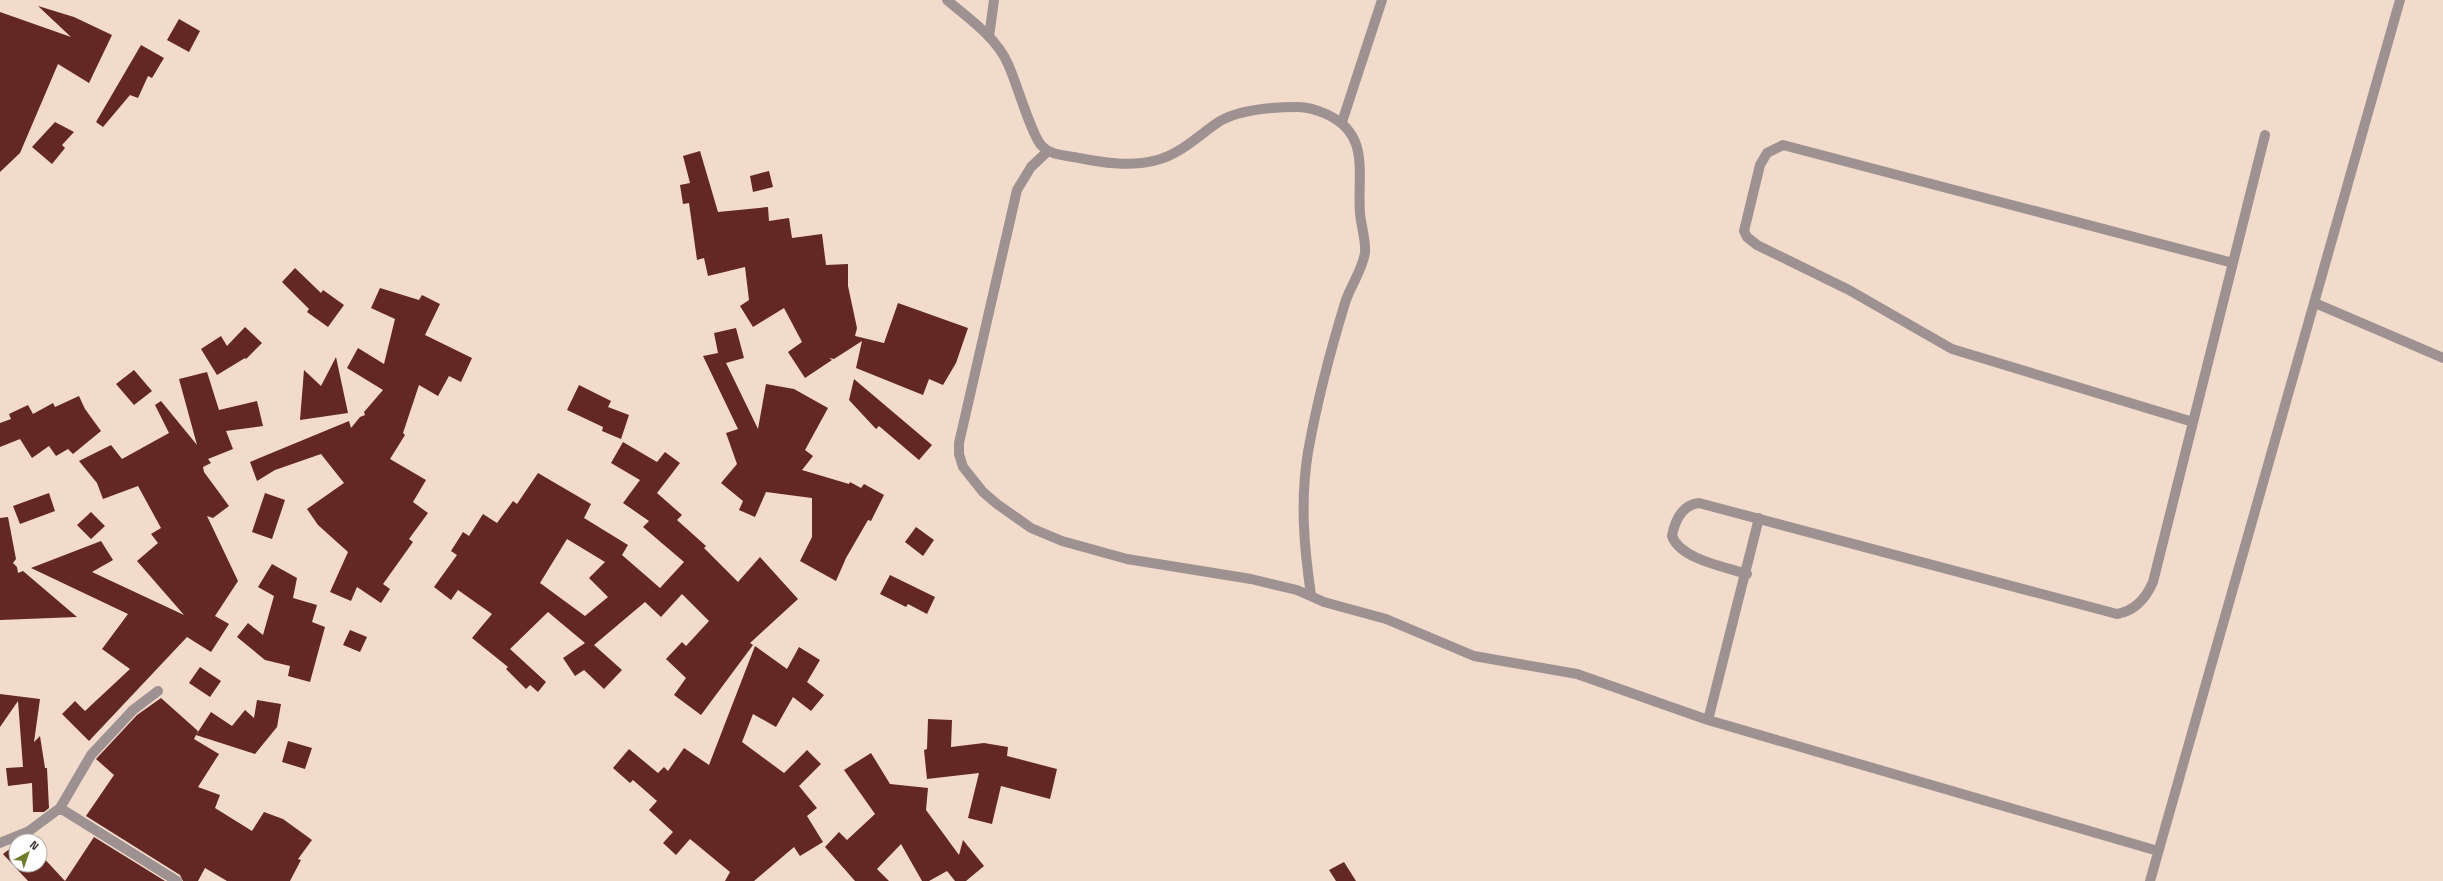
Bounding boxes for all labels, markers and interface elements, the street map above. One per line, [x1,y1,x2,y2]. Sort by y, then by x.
north arrow [8,833,48,873]
text: N [27,838,42,853]

